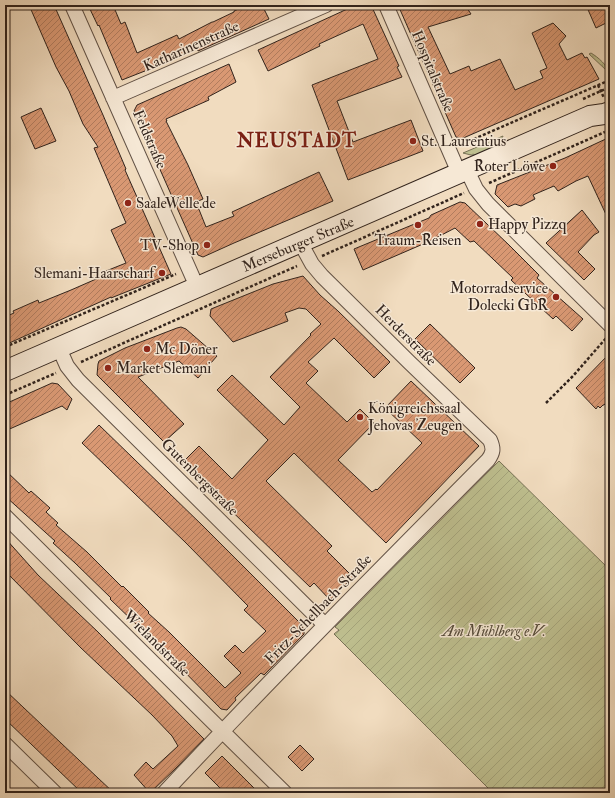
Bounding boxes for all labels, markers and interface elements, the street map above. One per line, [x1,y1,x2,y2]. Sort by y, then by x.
street label: Katharinenstraße [140,17,242,76]
street label: Hospitalstraße [406,27,458,115]
street label: Feldstraße [128,107,171,172]
district label: NEUSTADT [236,129,357,153]
place label: St. Laurentius [421,132,506,151]
marker: St. Laurentius [408,136,418,146]
place label: Roter Löwe [474,157,545,176]
marker: Roter Löwe [548,161,558,171]
place label: SaaleWelle.de [136,194,216,213]
marker: SaaleWelle.de [123,198,133,208]
street label: Merseburger Straße [239,212,357,277]
place label: Happy Pizzq [488,215,567,235]
marker: Happy Pizzq [475,219,485,229]
marker: Traum-Reisen [413,220,423,230]
place label: Traum-Reisen [374,231,462,250]
place label: TV-Shop [140,236,199,256]
marker: TV-Shop [202,240,212,250]
place label: Slemani-Haarscharf [34,264,156,283]
marker: Slemani-Haarscharf [157,268,167,278]
place label: Motorradservice Dolecki GbR [450,279,549,315]
marker: Motorradservice Dolecki GbR [551,292,561,302]
street label: Herderstraße [371,301,440,370]
place label: Mc Döner [155,340,218,359]
marker: Mc Döner [142,344,152,354]
place label: Market Slemani [116,359,211,378]
marker: Market Slemani [103,363,113,373]
place label: Königreichssaal Jehovas Zeugen [367,399,463,436]
marker: Königreichssaal Jehovas Zeugen [355,412,365,422]
street label: Gutenbergstraße [157,435,242,520]
street label: Fritz-Schellbach-Straße [261,550,376,669]
street label: Wielandstraße [119,605,194,681]
park label: Am Mühlberg e.V. [440,622,547,641]

